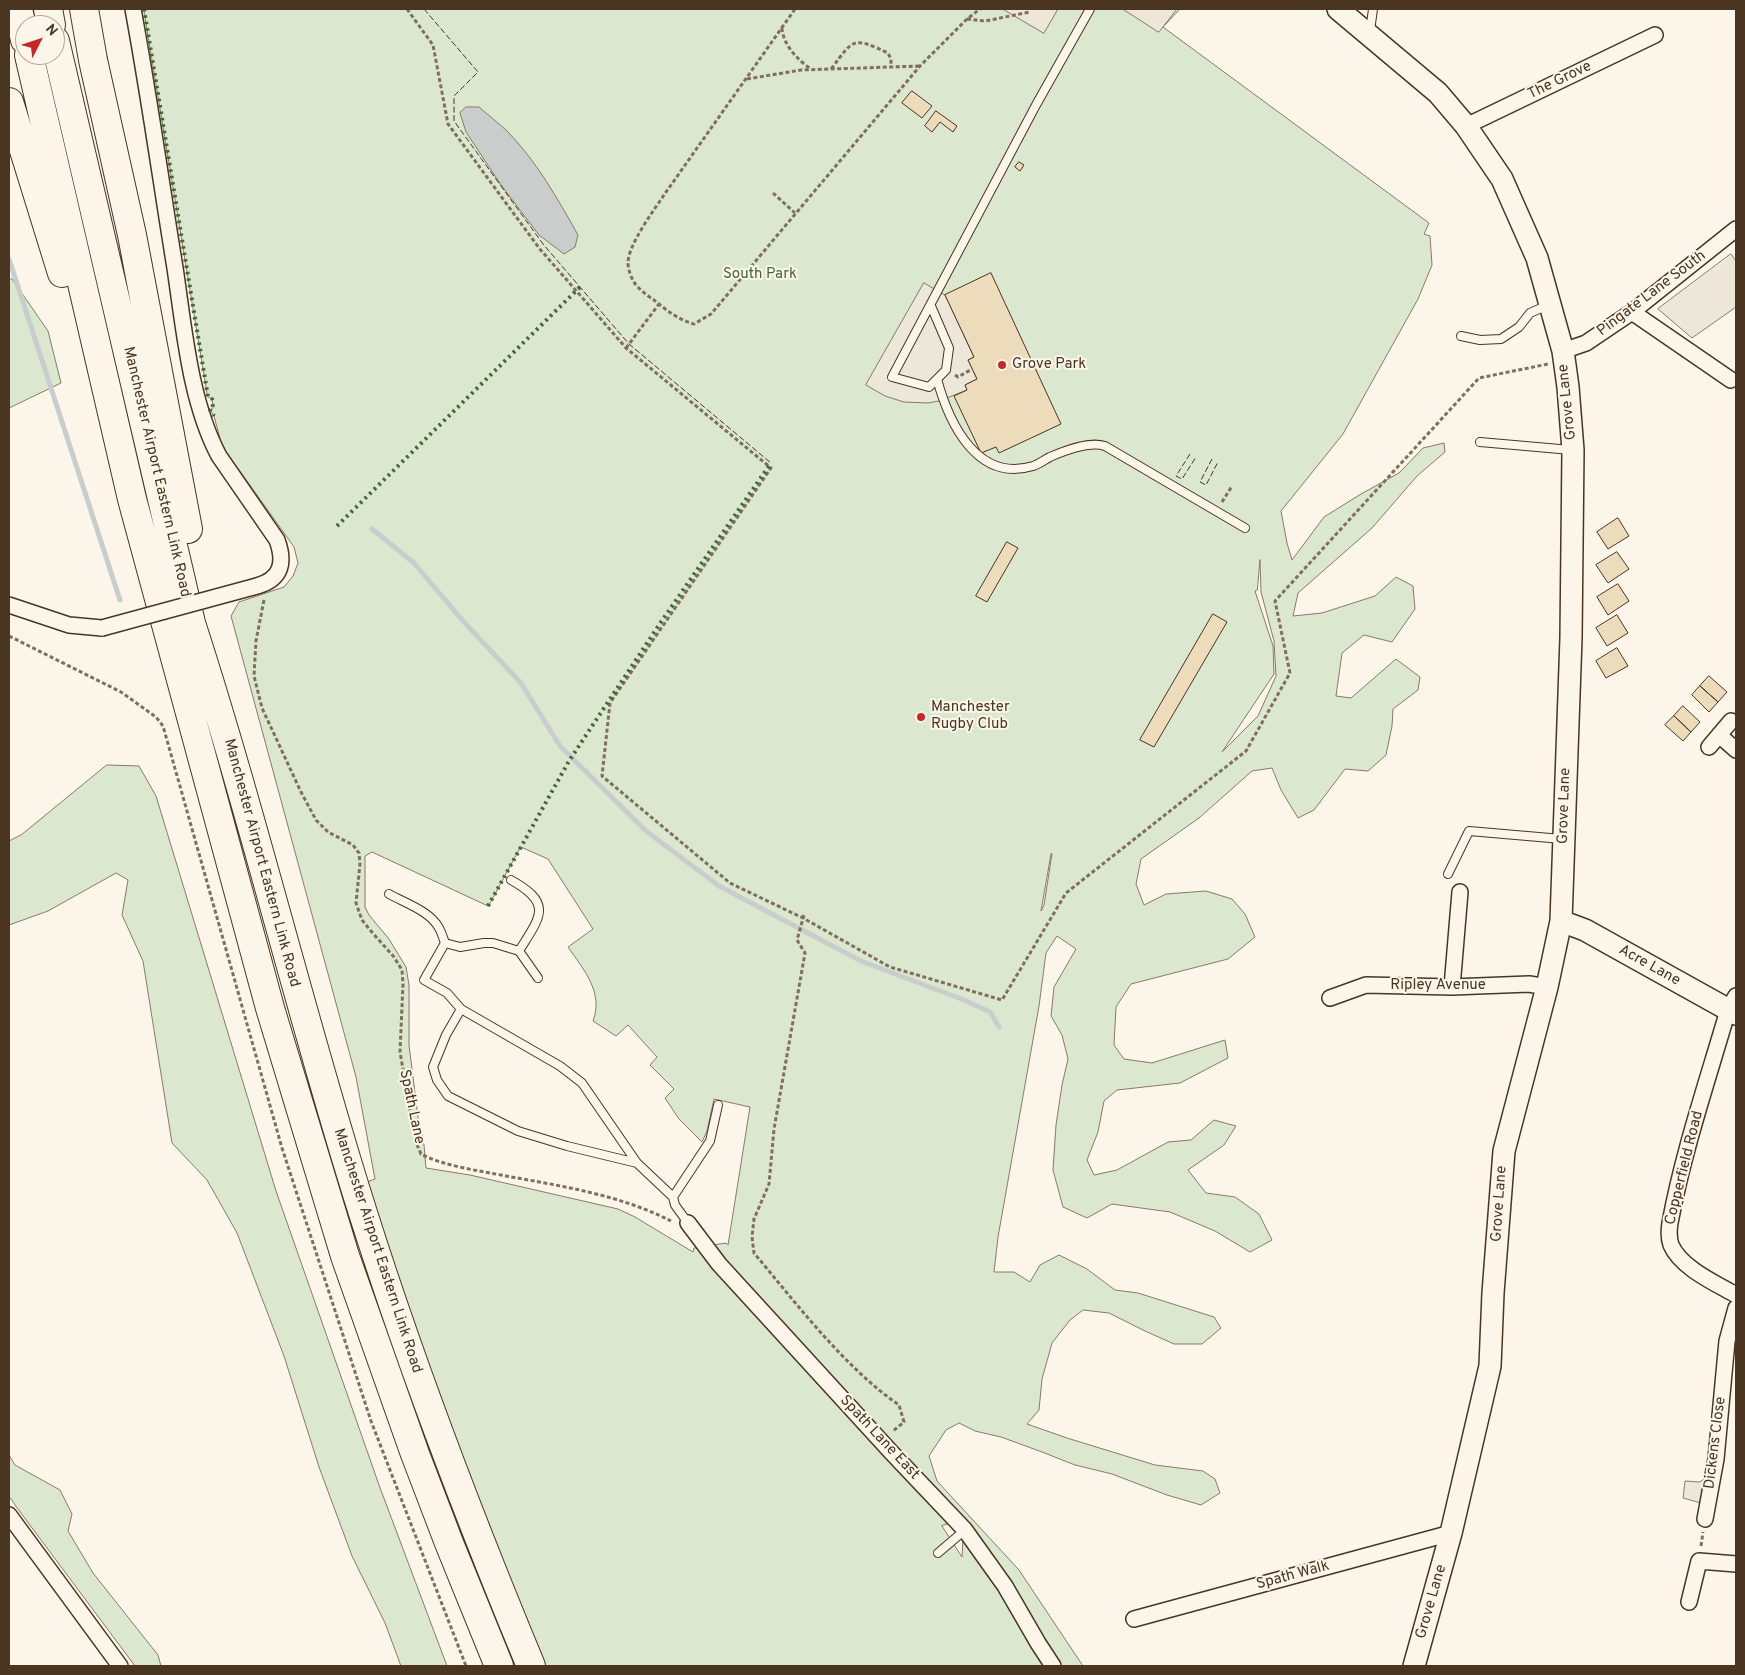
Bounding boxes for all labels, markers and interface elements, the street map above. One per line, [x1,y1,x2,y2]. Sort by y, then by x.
north arrow [15,15,65,65]
text: N [41,21,61,40]
street label: The Grove [1525,58,1595,104]
street label: Pingate Lane South [1594,247,1710,341]
park label: South Park [723,266,797,284]
street label: Manchester Airport Eastern Link Road [118,345,194,599]
place label: Grove Park [1012,356,1086,374]
marker: Grove Park [996,359,1008,371]
street label: Grove Lane [1555,363,1581,441]
place label: Manchester Rugby Club [931,699,1010,734]
marker: Manchester Rugby Club [915,711,927,723]
street label: Manchester Airport Eastern Link Road [219,737,303,989]
street label: Grove Lane [1555,767,1575,845]
street label: Acre Lane [1615,942,1683,990]
street label: Ripley Avenue [1390,977,1486,995]
street label: Spath Lane [394,1068,428,1146]
street label: Copperfield Road [1662,1109,1708,1227]
street label: Manchester Airport Eastern Link Road [329,1126,425,1376]
street label: Grove Lane [1488,1165,1512,1243]
street label: Spath Lane East [835,1392,923,1484]
street label: Dickens Close [1701,1396,1731,1490]
street label: Spath Walk [1255,1558,1331,1594]
street label: Grove Lane [1413,1563,1451,1641]

